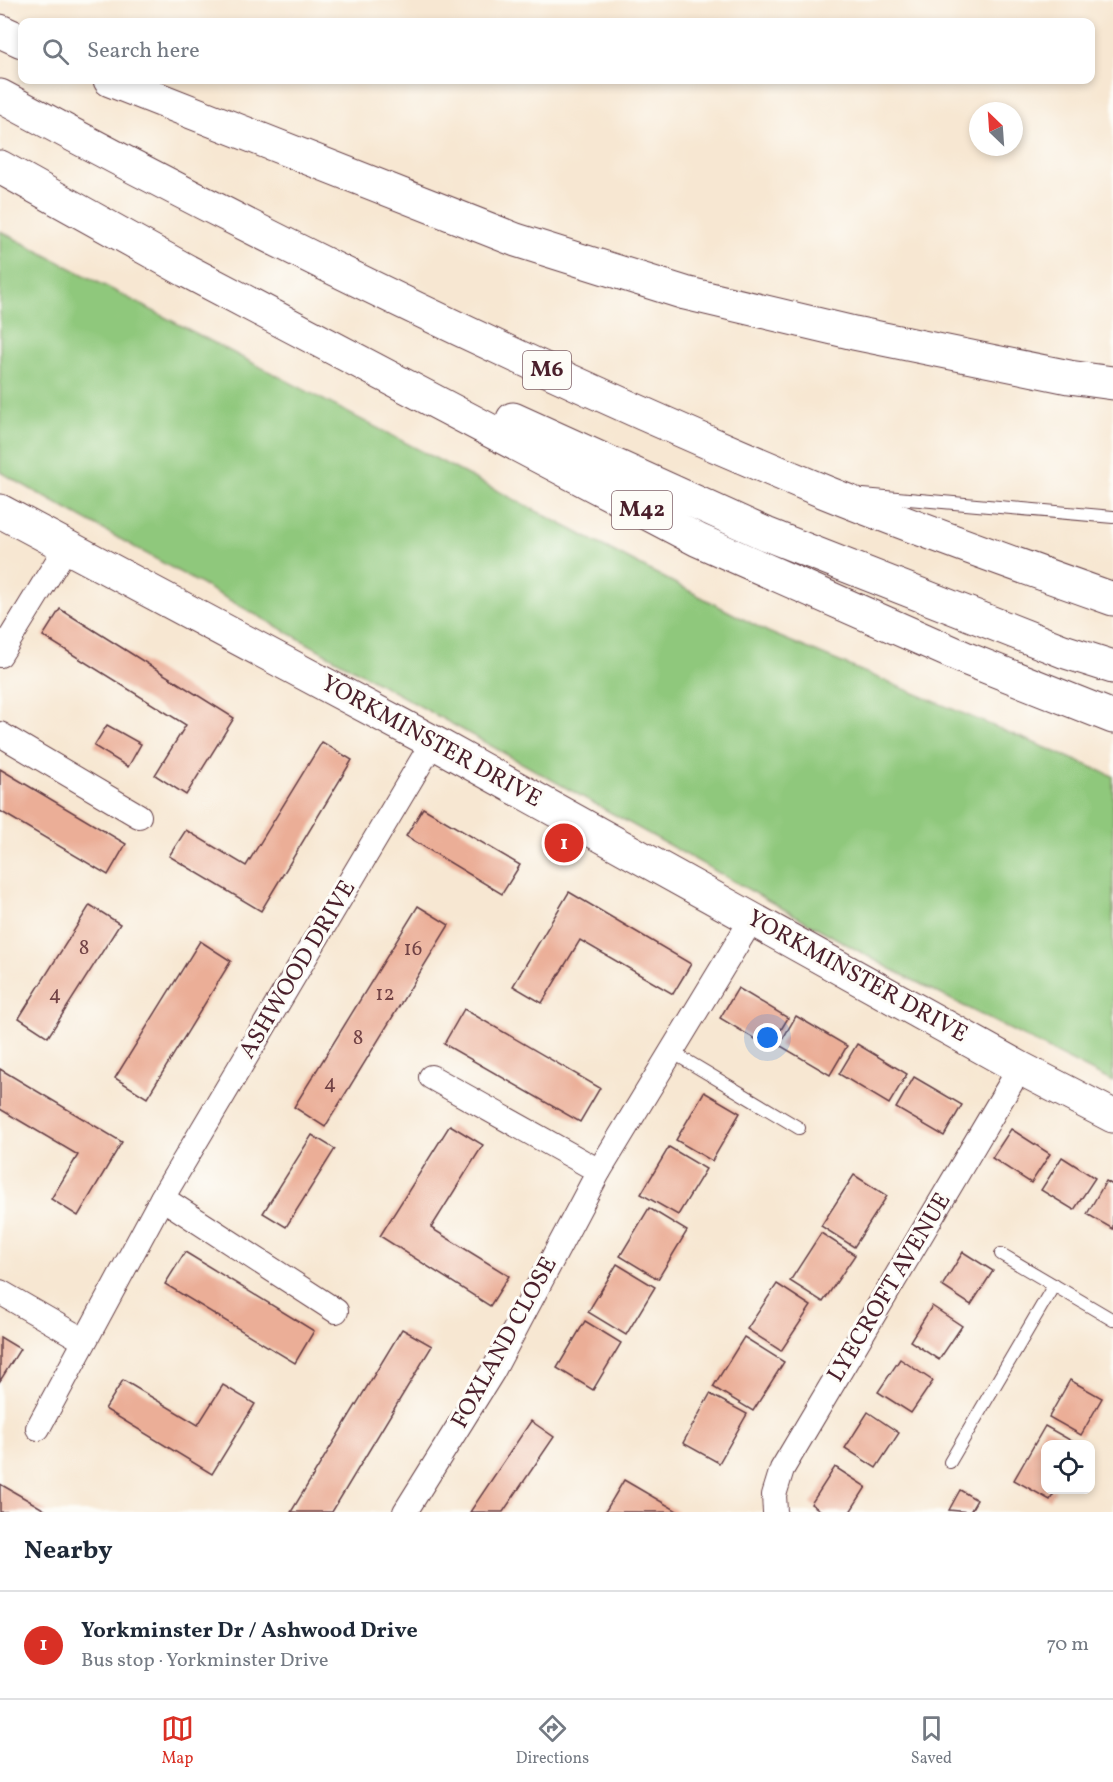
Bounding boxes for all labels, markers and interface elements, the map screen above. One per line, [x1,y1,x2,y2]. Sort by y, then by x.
search box [18,18,1095,84]
icon: search [39,35,72,68]
text: Search here [87,36,200,67]
north arrow [969,102,1023,156]
road number: M6 [523,351,571,389]
road number: M42 [612,491,672,529]
street label: YORKMINSTER DRIVE [314,667,548,817]
pin: 1 [544,820,584,866]
street label: ASHWOOD DRIVE [231,874,365,1066]
street label: YORKMINSTER DRIVE [740,902,974,1052]
house number: 8 [79,934,89,963]
house number: 16 [404,935,422,964]
house number: 4 [49,980,61,1009]
house number: 12 [375,980,395,1009]
your location [753,1023,782,1052]
house number: 8 [353,1024,363,1053]
house number: 4 [324,1069,336,1098]
street label: LYECROFT AVENUE [820,1187,960,1389]
street label: FOXLAND CLOSE [444,1251,566,1435]
map controls [1041,1440,1095,1494]
button: locate [1041,1440,1095,1494]
text: Nearby [24,1533,113,1569]
text: Yorkminster Dr / Ashwood Drive [81,1616,418,1647]
text: 1 [39,1631,48,1659]
text: 70 m [1046,1631,1089,1659]
text: Bus stop · Yorkminster Drive [81,1647,329,1675]
tab: Map [161,1712,194,1770]
tab: Directions [516,1712,589,1770]
tab: Saved [911,1712,952,1770]

